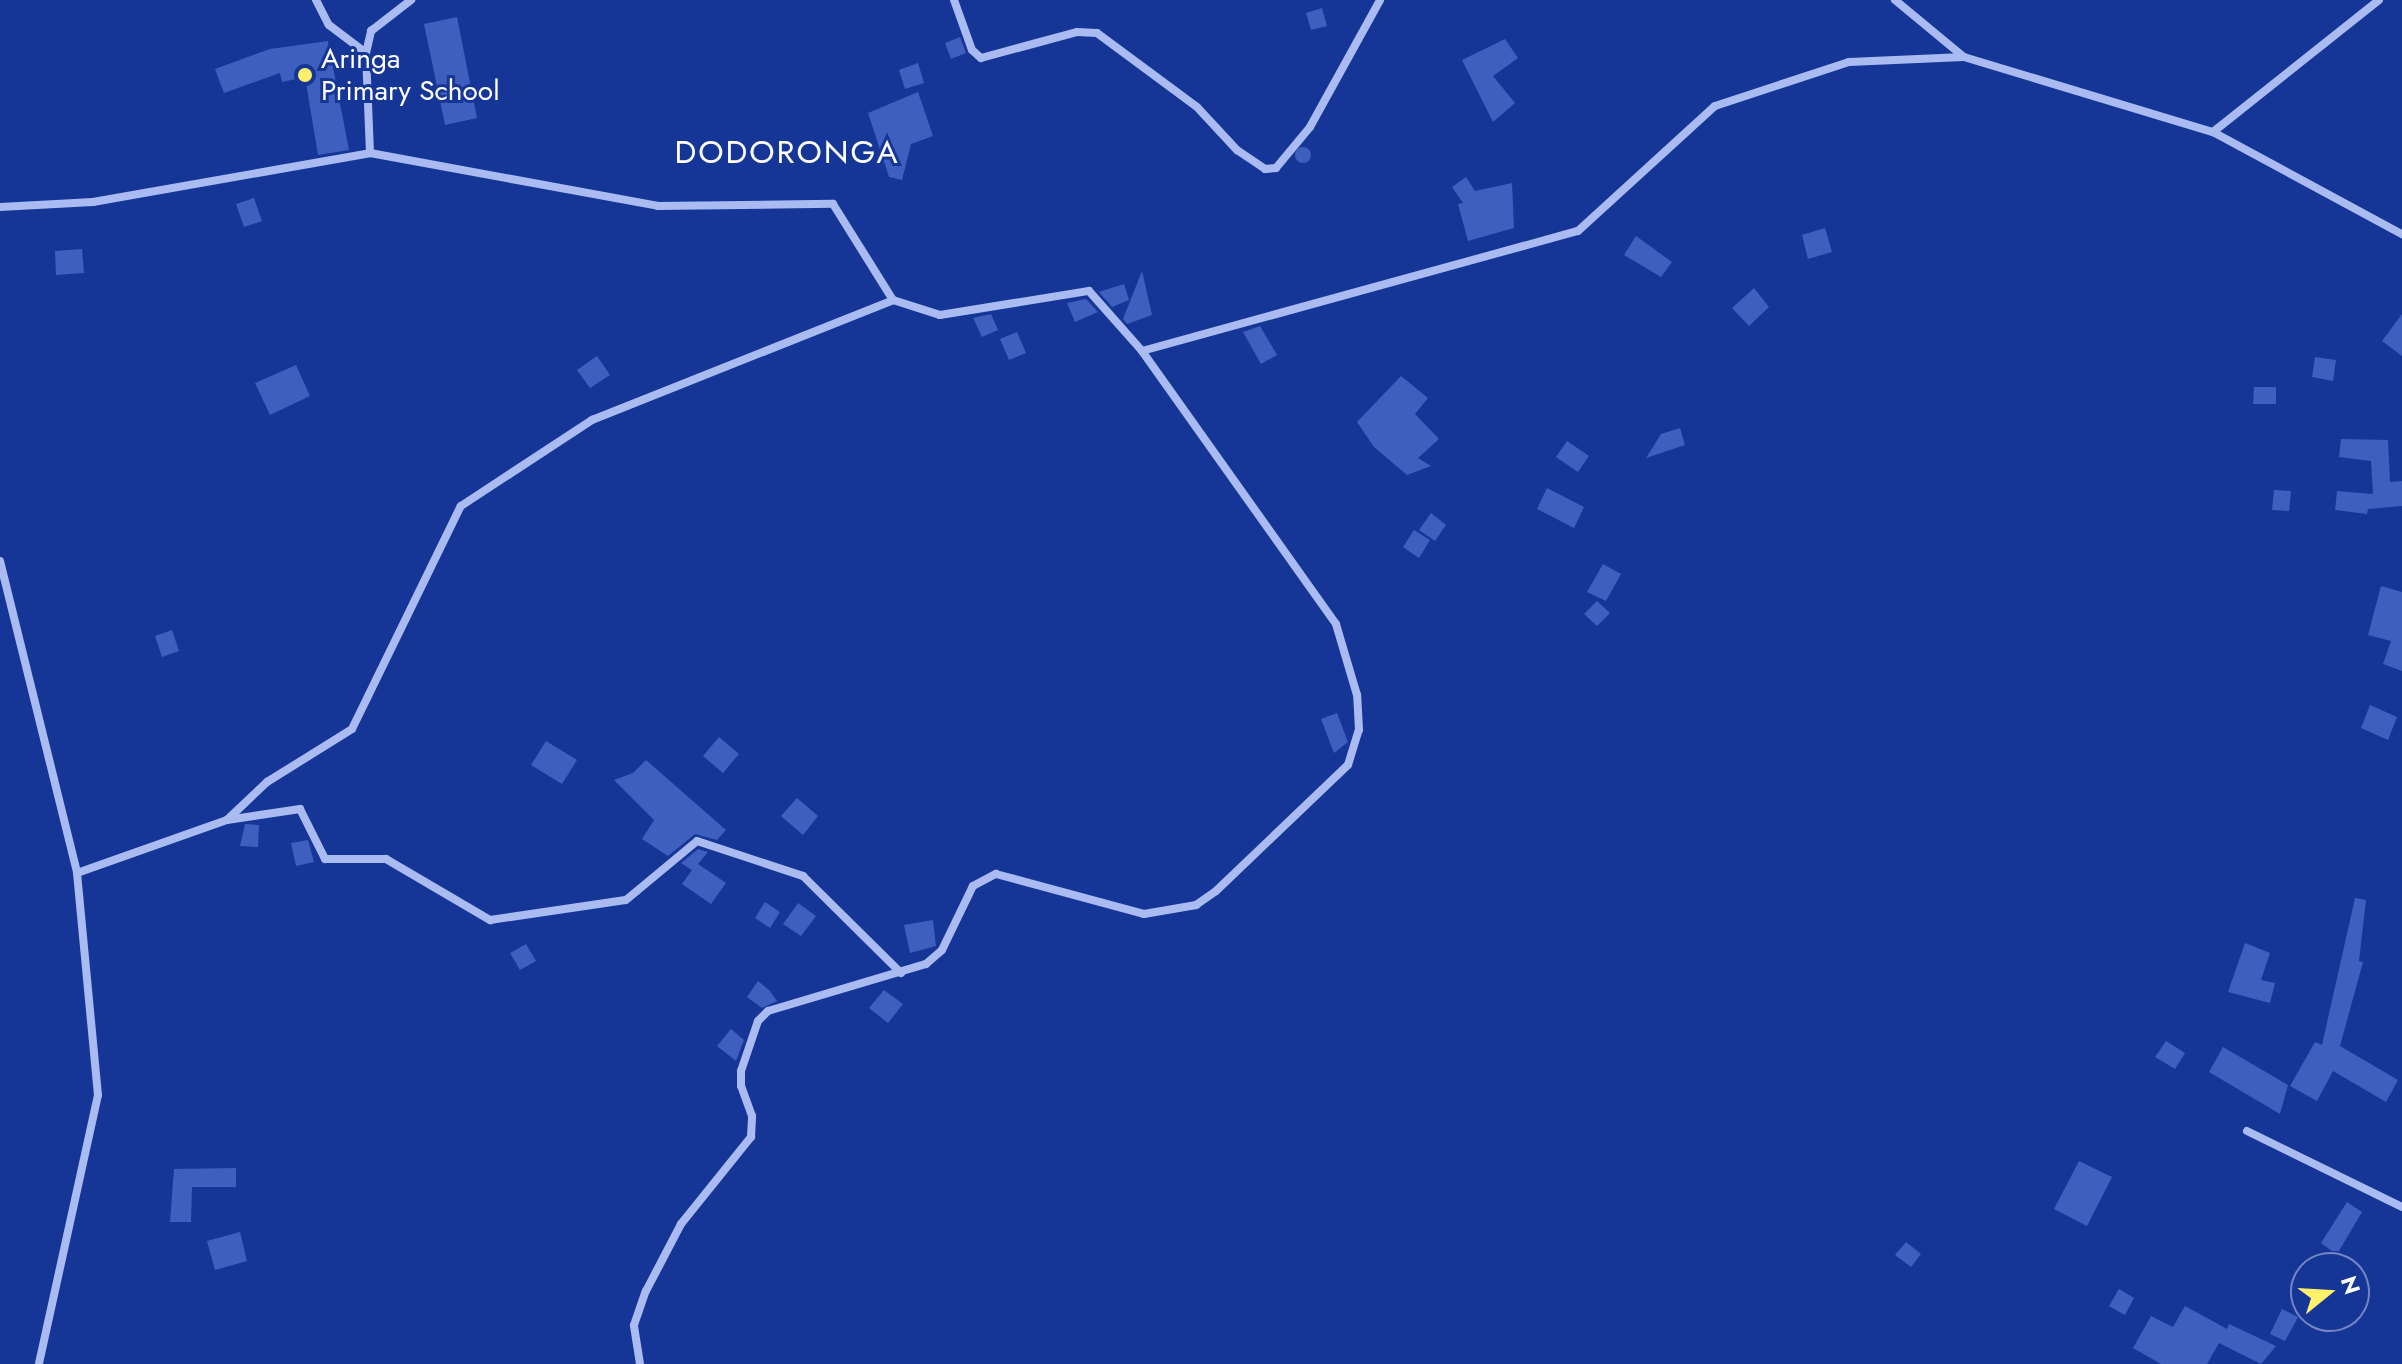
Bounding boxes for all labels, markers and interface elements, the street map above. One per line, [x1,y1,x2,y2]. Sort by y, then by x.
place label: Aringa Primary School [321,42,500,108]
marker: Aringa Primary School [296,66,314,84]
district label: DODORONGA [674,133,900,171]
north arrow [2290,1252,2370,1332]
text: N [2333,1272,2369,1298]

